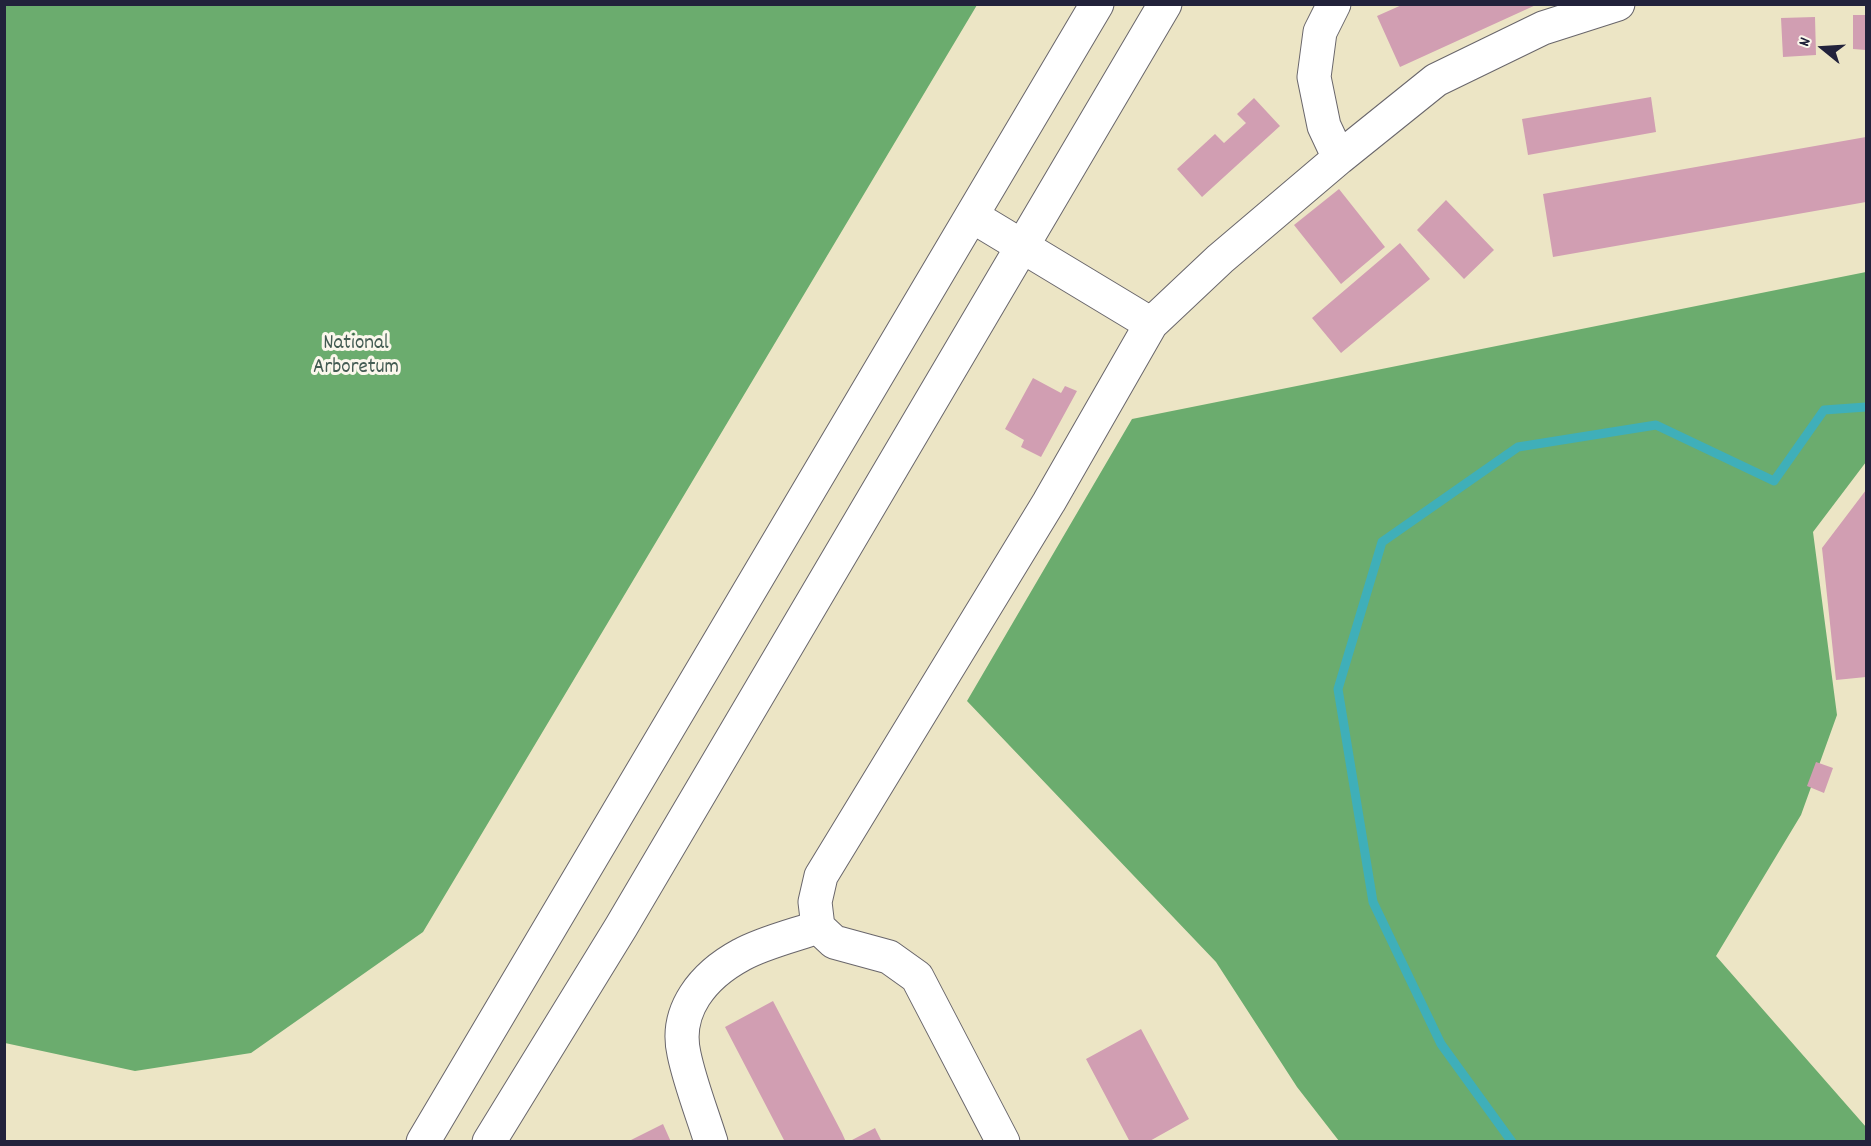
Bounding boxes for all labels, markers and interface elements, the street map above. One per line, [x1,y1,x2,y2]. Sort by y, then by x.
north arrow [1793,18,1853,78]
text: N [1793,35,1818,50]
park label: National Arboretum [313,332,399,382]

